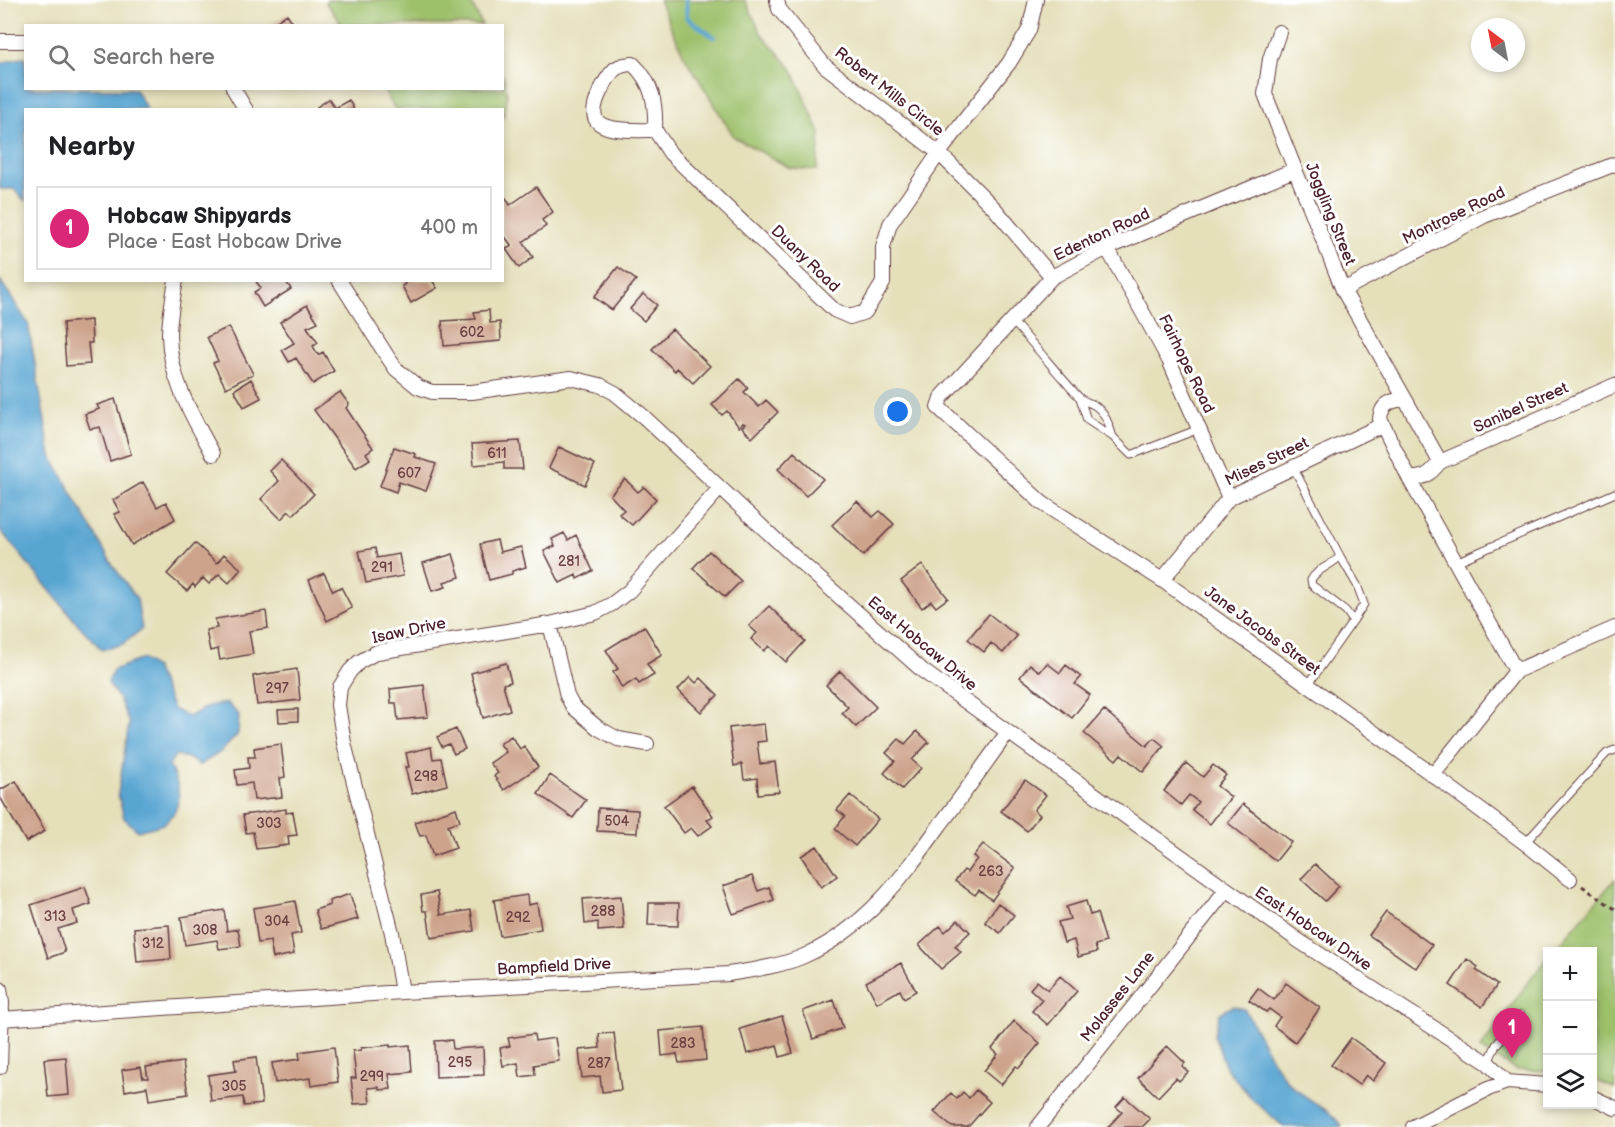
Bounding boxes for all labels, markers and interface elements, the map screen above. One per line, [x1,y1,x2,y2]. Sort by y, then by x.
north arrow [1471,18,1525,72]
search box [24,24,504,90]
icon: search [45,41,78,74]
text: Search here [93,44,215,71]
street label: Robert Mills Circle [831,44,948,141]
text: Nearby [48,132,135,163]
street label: Joggling Street [1301,160,1359,268]
street label: Montrose Road [1400,183,1508,249]
text: Hobcaw Shipyards [107,203,291,230]
street label: Edenton Road [1051,204,1153,266]
text: 1 [65,216,74,240]
text: 400 m [420,216,478,240]
street label: Duany Road [767,222,843,296]
text: Place · East Hobcaw Drive [107,230,342,254]
street label: Fairhope Road [1154,312,1218,416]
house number: 602 [459,324,485,341]
street label: Sanibel Street [1471,379,1571,437]
your location [883,397,912,426]
street label: Mises Street [1222,434,1312,490]
house number: 611 [487,445,507,462]
house number: 607 [397,465,421,482]
house number: 281 [558,553,580,570]
house number: 291 [371,559,393,576]
street label: Jane Jacobs Street [1200,583,1324,679]
street label: East Hobcaw Drive [863,593,981,696]
street label: Isaw Drive [371,614,448,648]
house number: 297 [265,680,289,697]
house number: 298 [414,768,438,785]
house number: 504 [605,813,630,830]
house number: 303 [256,815,282,832]
house number: 263 [978,863,1004,880]
street label: East Hobcaw Drive [1251,883,1375,975]
house number: 288 [591,903,615,920]
house number: 313 [44,908,66,925]
house number: 292 [506,909,531,926]
house number: 304 [264,913,290,930]
house number: 308 [192,922,218,939]
house number: 312 [142,935,165,952]
map controls [1543,947,1597,1109]
button: + [1543,947,1597,1001]
street label: Molasses Lane [1077,948,1159,1046]
street label: Bampfield Drive [496,954,612,979]
button: − [1543,1001,1597,1055]
pin: 1 [1492,1008,1532,1058]
house number: 283 [670,1035,696,1052]
house number: 295 [448,1054,472,1071]
house number: 287 [587,1055,611,1072]
button: layers [1543,1055,1597,1109]
house number: 299 [360,1068,384,1085]
house number: 305 [222,1078,246,1095]

